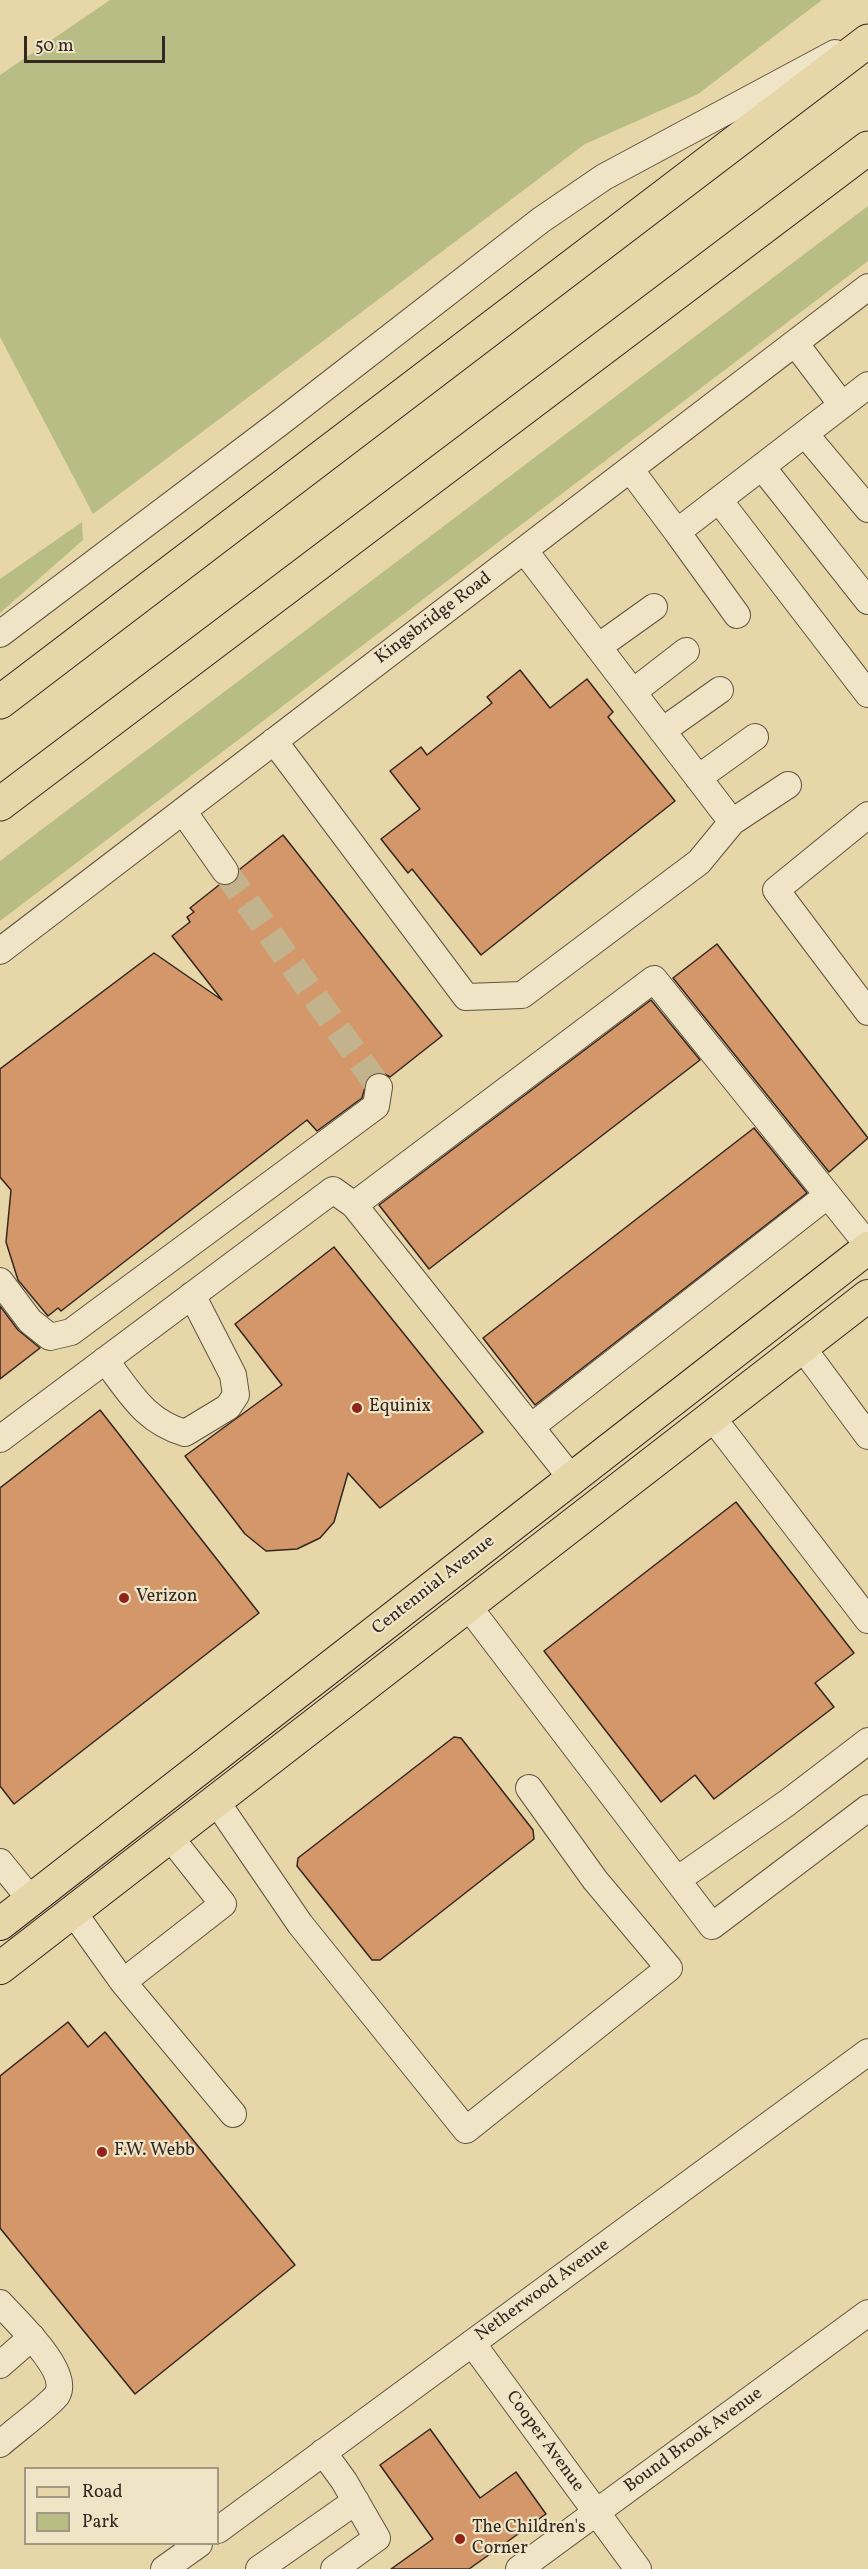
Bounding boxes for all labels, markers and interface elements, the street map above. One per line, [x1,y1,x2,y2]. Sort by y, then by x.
scale bar [27,24,168,62]
text: 50 m [35,34,74,59]
street label: Kingsbridge Road [372,568,496,670]
place label: Equinix [369,1397,431,1419]
marker: Equinix [350,1401,364,1415]
street label: Centennial Avenue [368,1531,500,1641]
place label: Verizon [136,1587,197,1609]
marker: Verizon [117,1591,131,1605]
place label: F.W. Webb [114,2141,195,2163]
marker: F.W. Webb [95,2145,109,2159]
street label: Netherwood Avenue [472,2235,614,2347]
street label: Bound Brook Avenue [621,2384,767,2498]
street label: Cooper Avenue [500,2387,588,2497]
legend [24,2467,219,2545]
text: Road [82,2480,123,2505]
text: Park [82,2510,119,2535]
place label: The Children's Corner [472,2518,586,2560]
marker: The Children's Corner [453,2532,467,2546]

